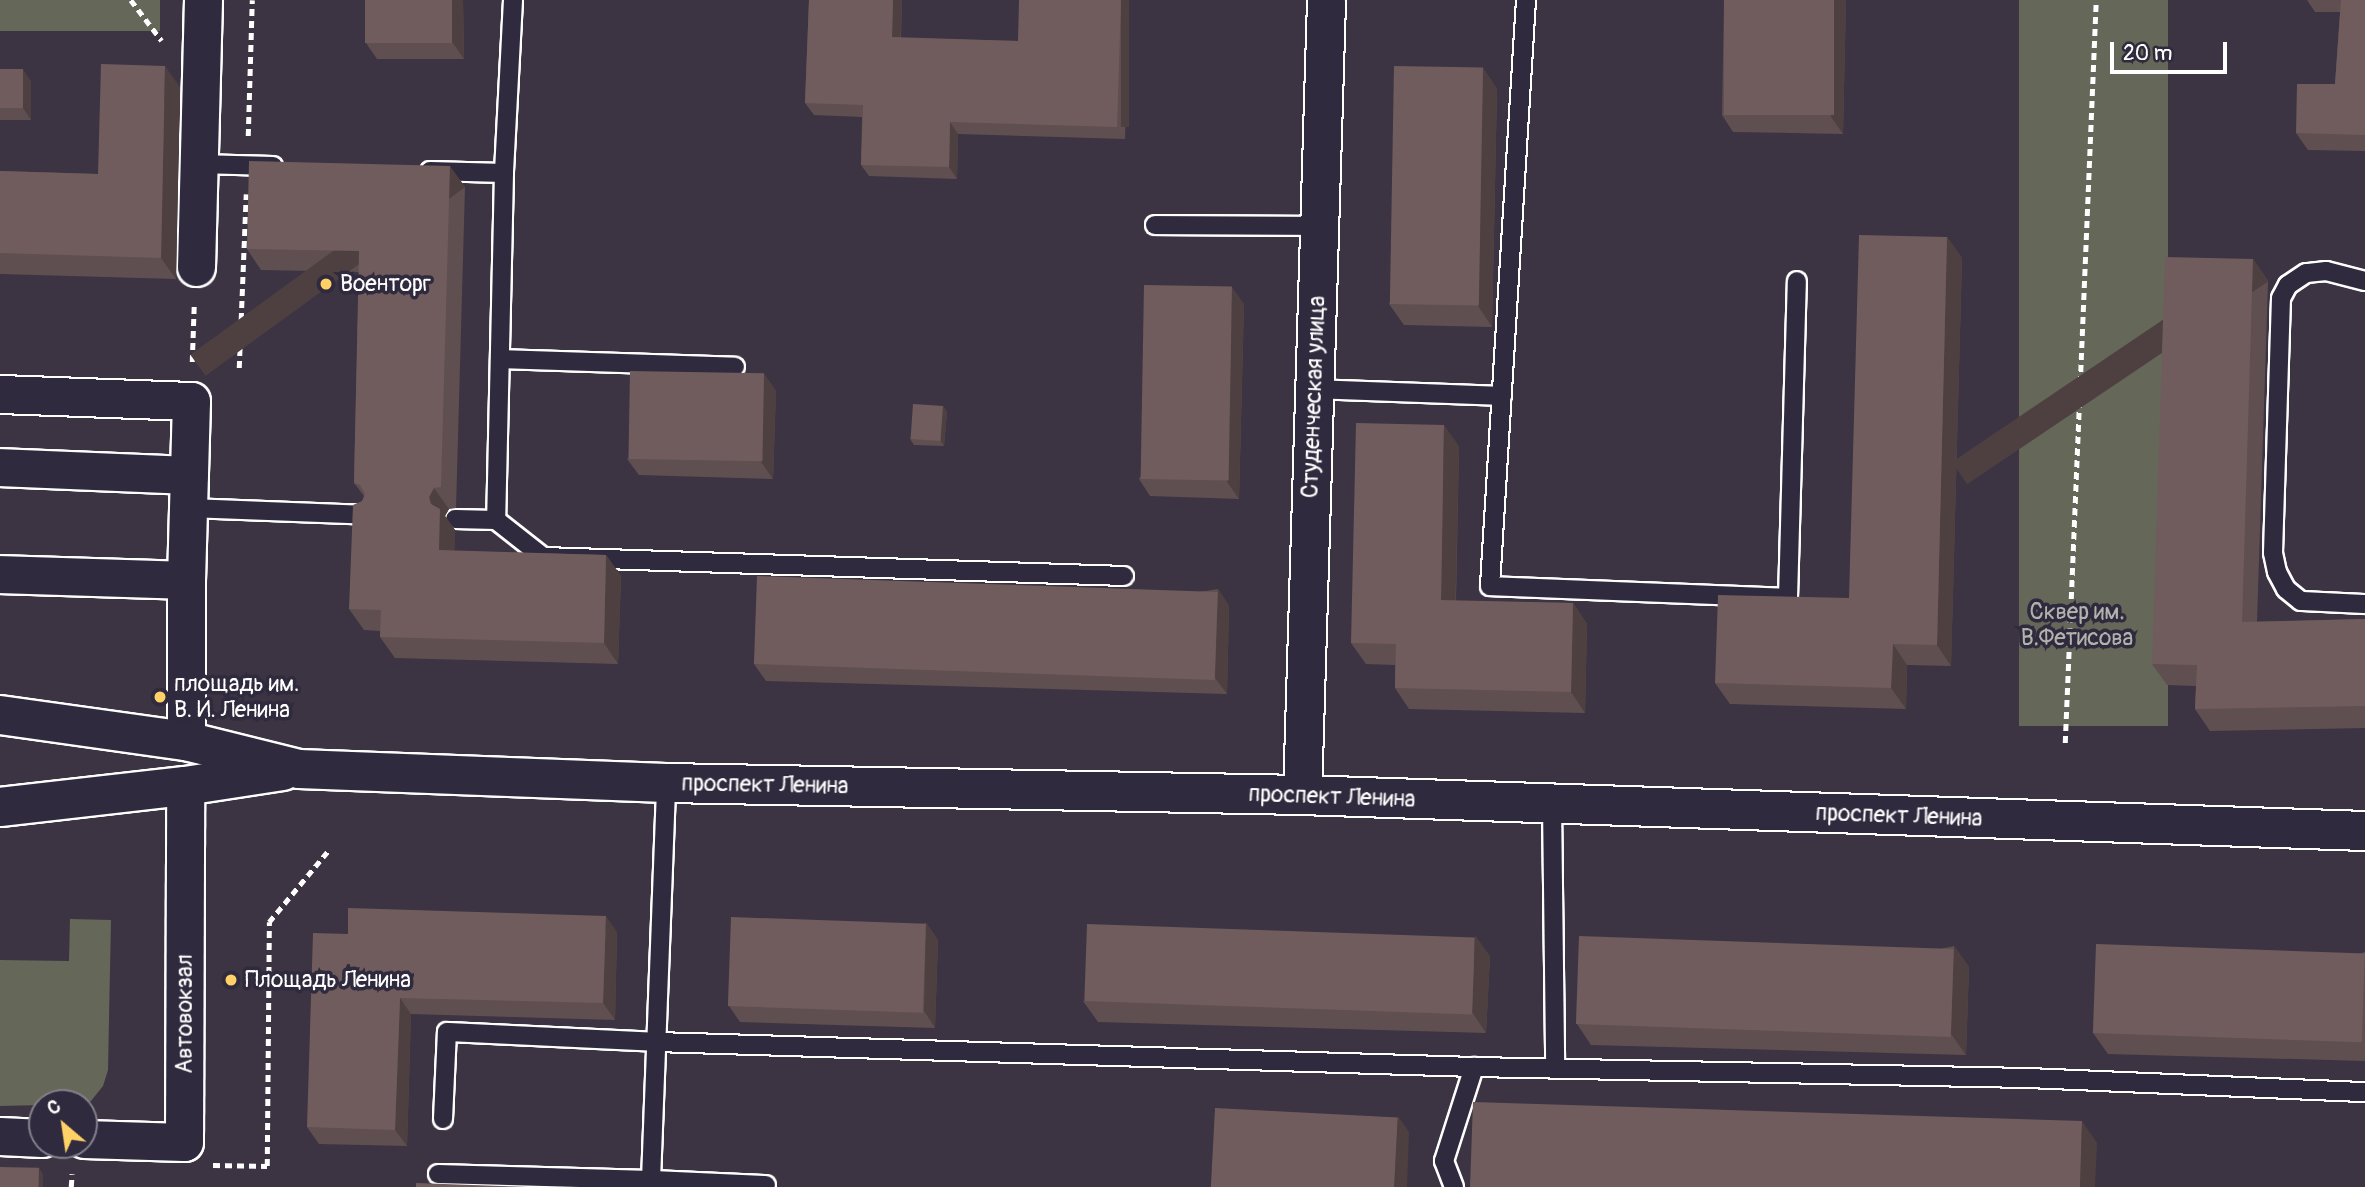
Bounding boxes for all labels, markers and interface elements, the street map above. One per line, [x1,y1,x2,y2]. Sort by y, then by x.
scale bar [2113,28,2230,72]
text: 20 m [2123,40,2172,67]
place label: Военторг [340,270,431,298]
marker: Военторг [318,276,334,292]
street label: Студенческая улица [1297,295,1331,499]
park label: Сквер им. В.Фетисова [2021,598,2133,652]
place label: площадь им. В. И. Ленина [174,670,299,724]
marker: площадь им. В. И. Ленина [152,689,168,705]
street label: проспект Ленина [681,770,849,800]
street label: проспект Ленина [1248,780,1416,814]
street label: проспект Ленина [1815,799,1983,833]
street label: Автовокзал [171,954,199,1074]
place label: Площадь Ленина [245,966,411,994]
marker: Площадь Ленина [223,972,239,988]
north arrow [28,1089,98,1159]
text: С [43,1094,65,1121]

